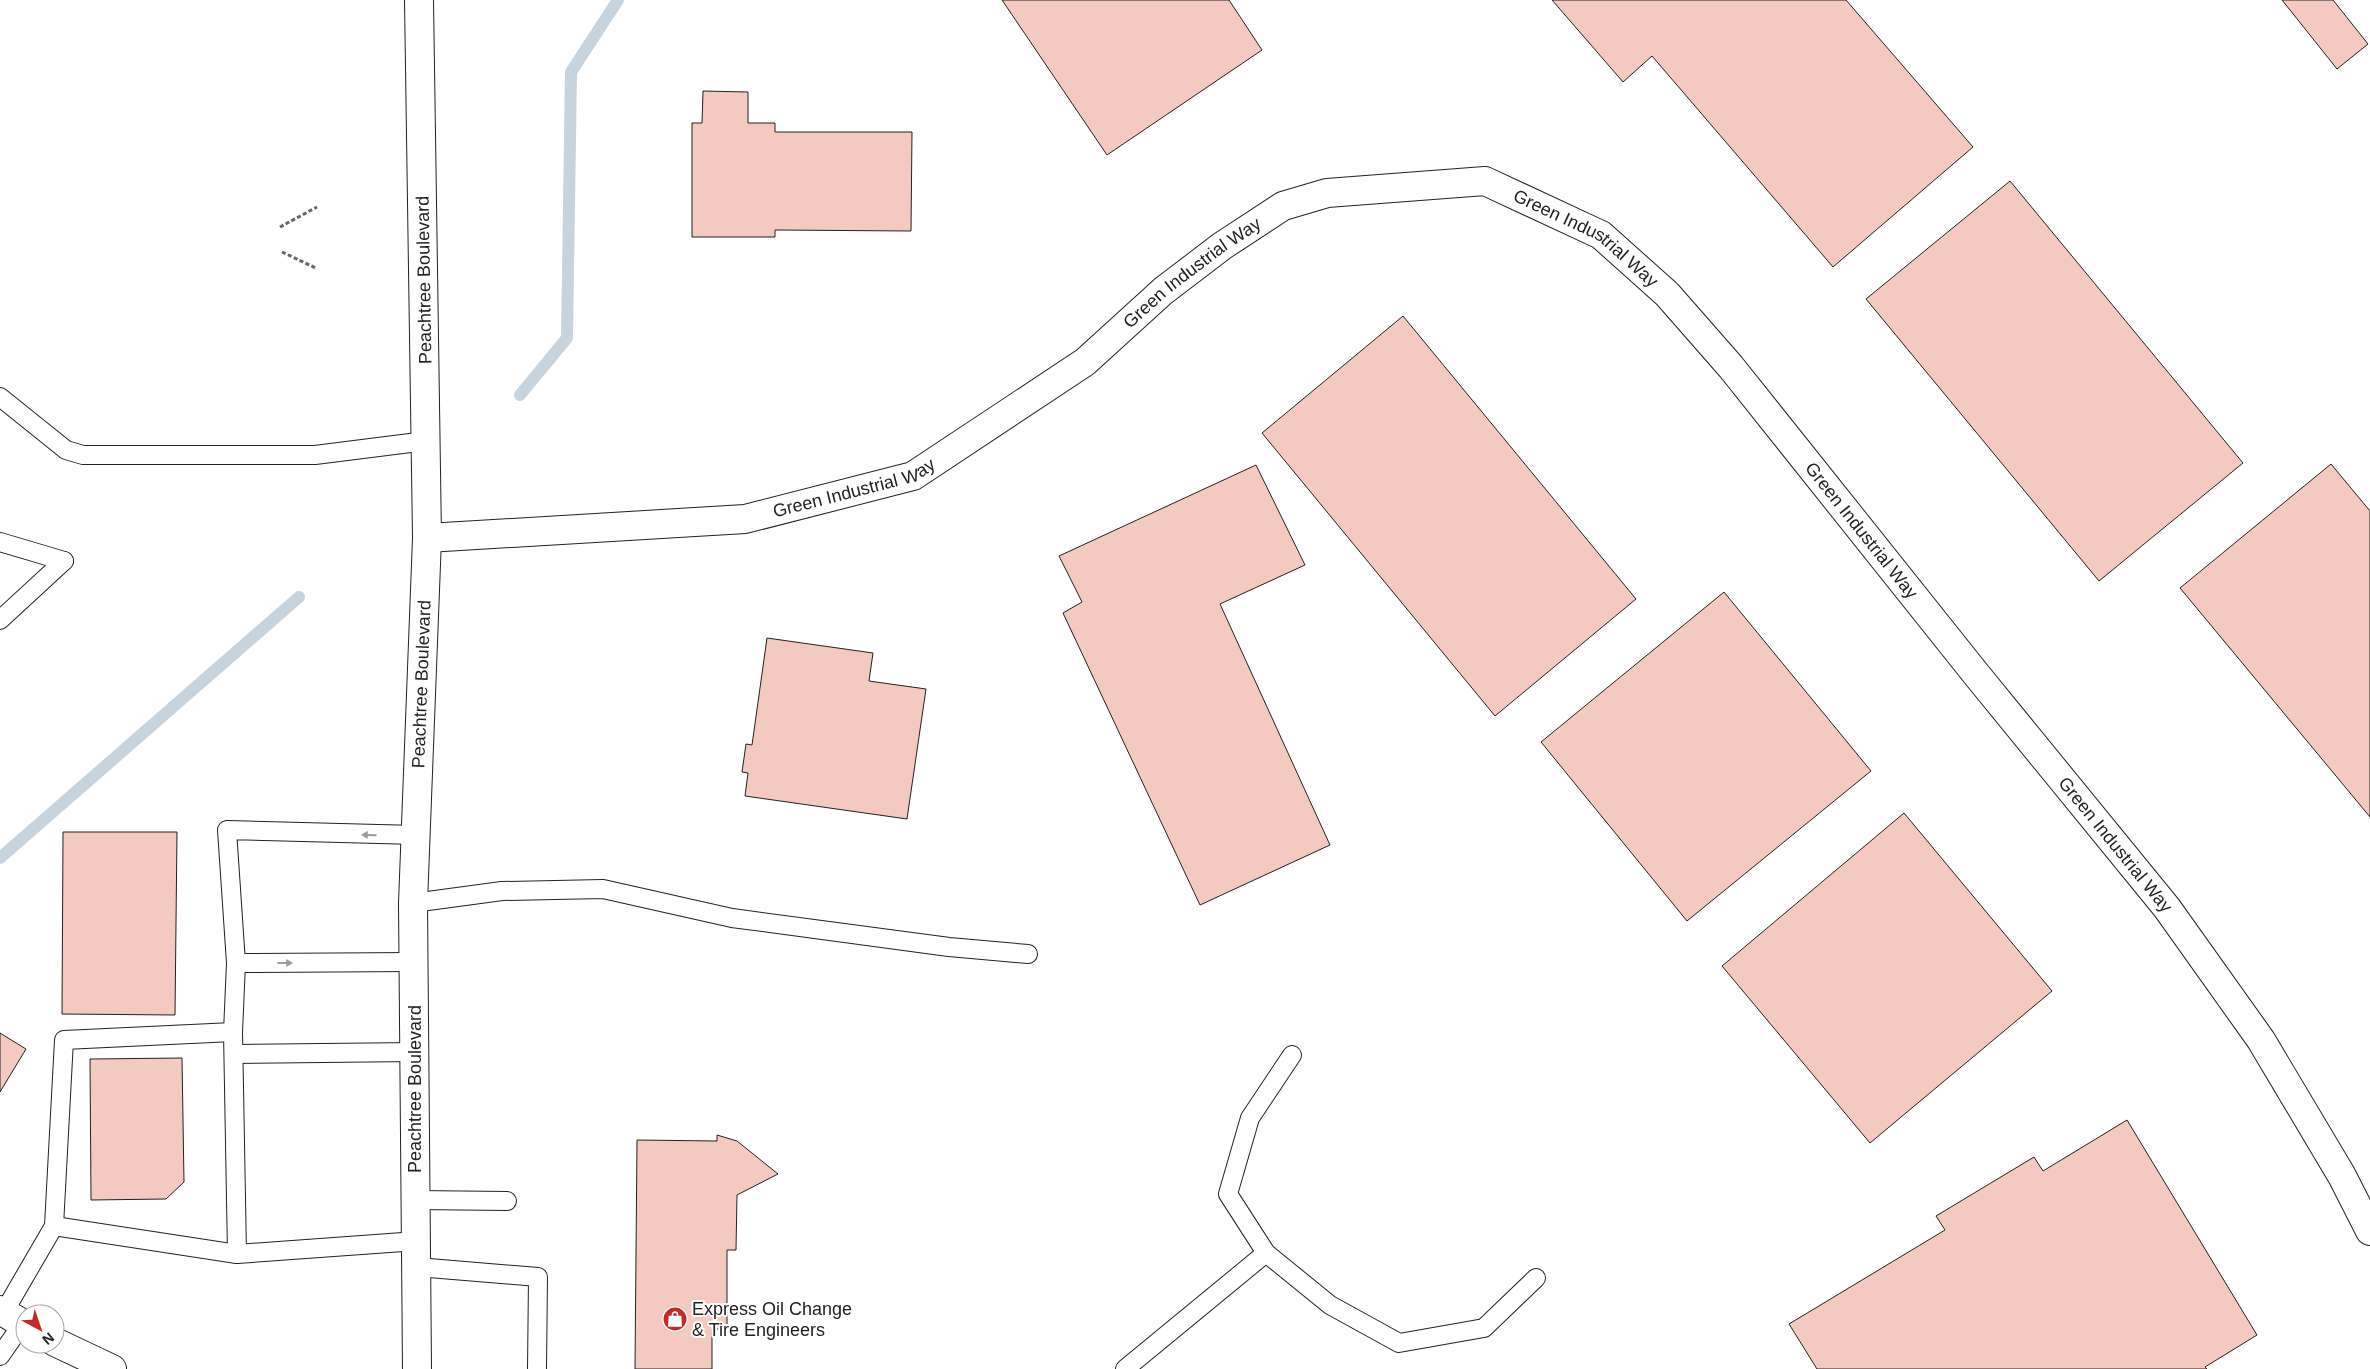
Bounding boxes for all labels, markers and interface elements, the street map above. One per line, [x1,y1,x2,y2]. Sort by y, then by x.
street label: Green Industrial Way [1510,186,1662,291]
street label: Peachtree Boulevard [413,196,435,364]
street label: Green Industrial Way [1119,213,1264,332]
street label: Green Industrial Way [771,454,939,521]
street label: Green Industrial Way [1801,458,1922,603]
street label: Peachtree Boulevard [408,600,435,769]
street label: Green Industrial Way [2054,773,2176,916]
one-way arrow [360,831,376,839]
one-way arrow [277,959,293,967]
street label: Peachtree Boulevard [405,1005,425,1173]
place label: Express Oil Change & Tire Engineers [692,1299,852,1340]
north arrow [15,1304,65,1354]
shop icon: Express Oil Change & Tire Engineers [662,1306,688,1332]
text: N [39,1330,57,1348]

